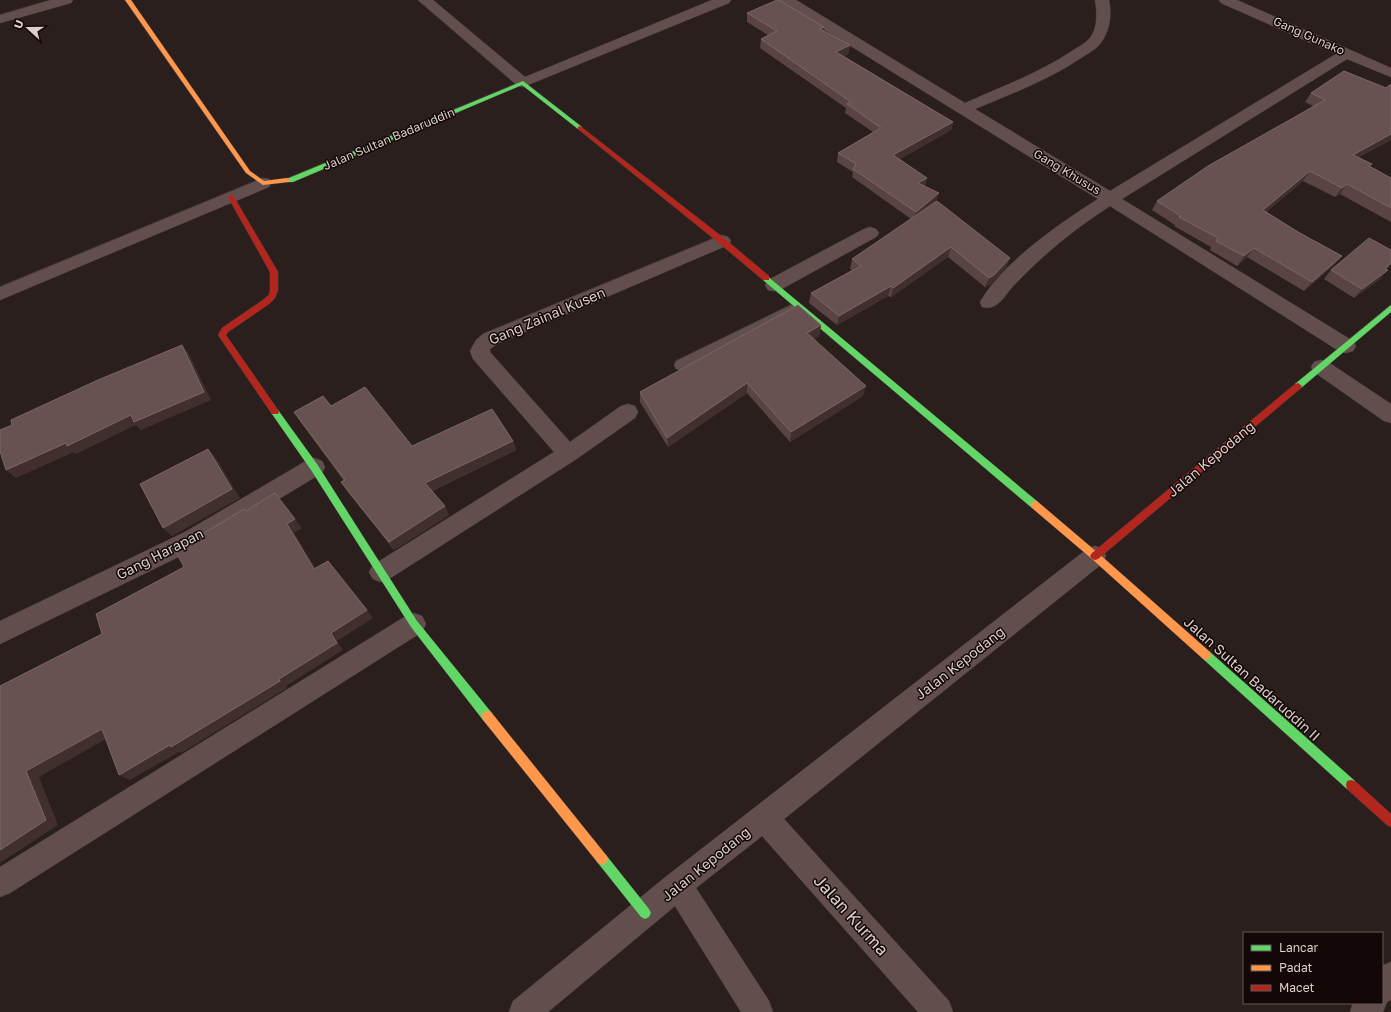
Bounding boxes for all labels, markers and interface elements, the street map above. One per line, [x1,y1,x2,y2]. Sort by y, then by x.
north arrow [8,8,48,48]
street label: Gang Gunako [1271,13,1347,58]
text: U [11,18,26,30]
street label: Jalan Sultan Badaruddin [321,104,457,173]
street label: Gang Khusus [1031,146,1104,198]
street label: Gang Zainal Kusen [486,283,608,348]
street label: Jalan Kepodang [1164,417,1258,500]
street label: Gang Harapan [113,524,206,583]
street label: Jalan Sultan Badaruddin II [1181,613,1324,744]
street label: Jalan Kepodang [912,623,1008,703]
street label: Jalan Kepodang [658,823,753,904]
street label: Jalan Kurma [810,870,893,959]
legend [1243,932,1383,1004]
text: Lancar [1279,940,1318,955]
text: Padat [1279,960,1313,975]
text: Macet [1279,980,1315,995]

